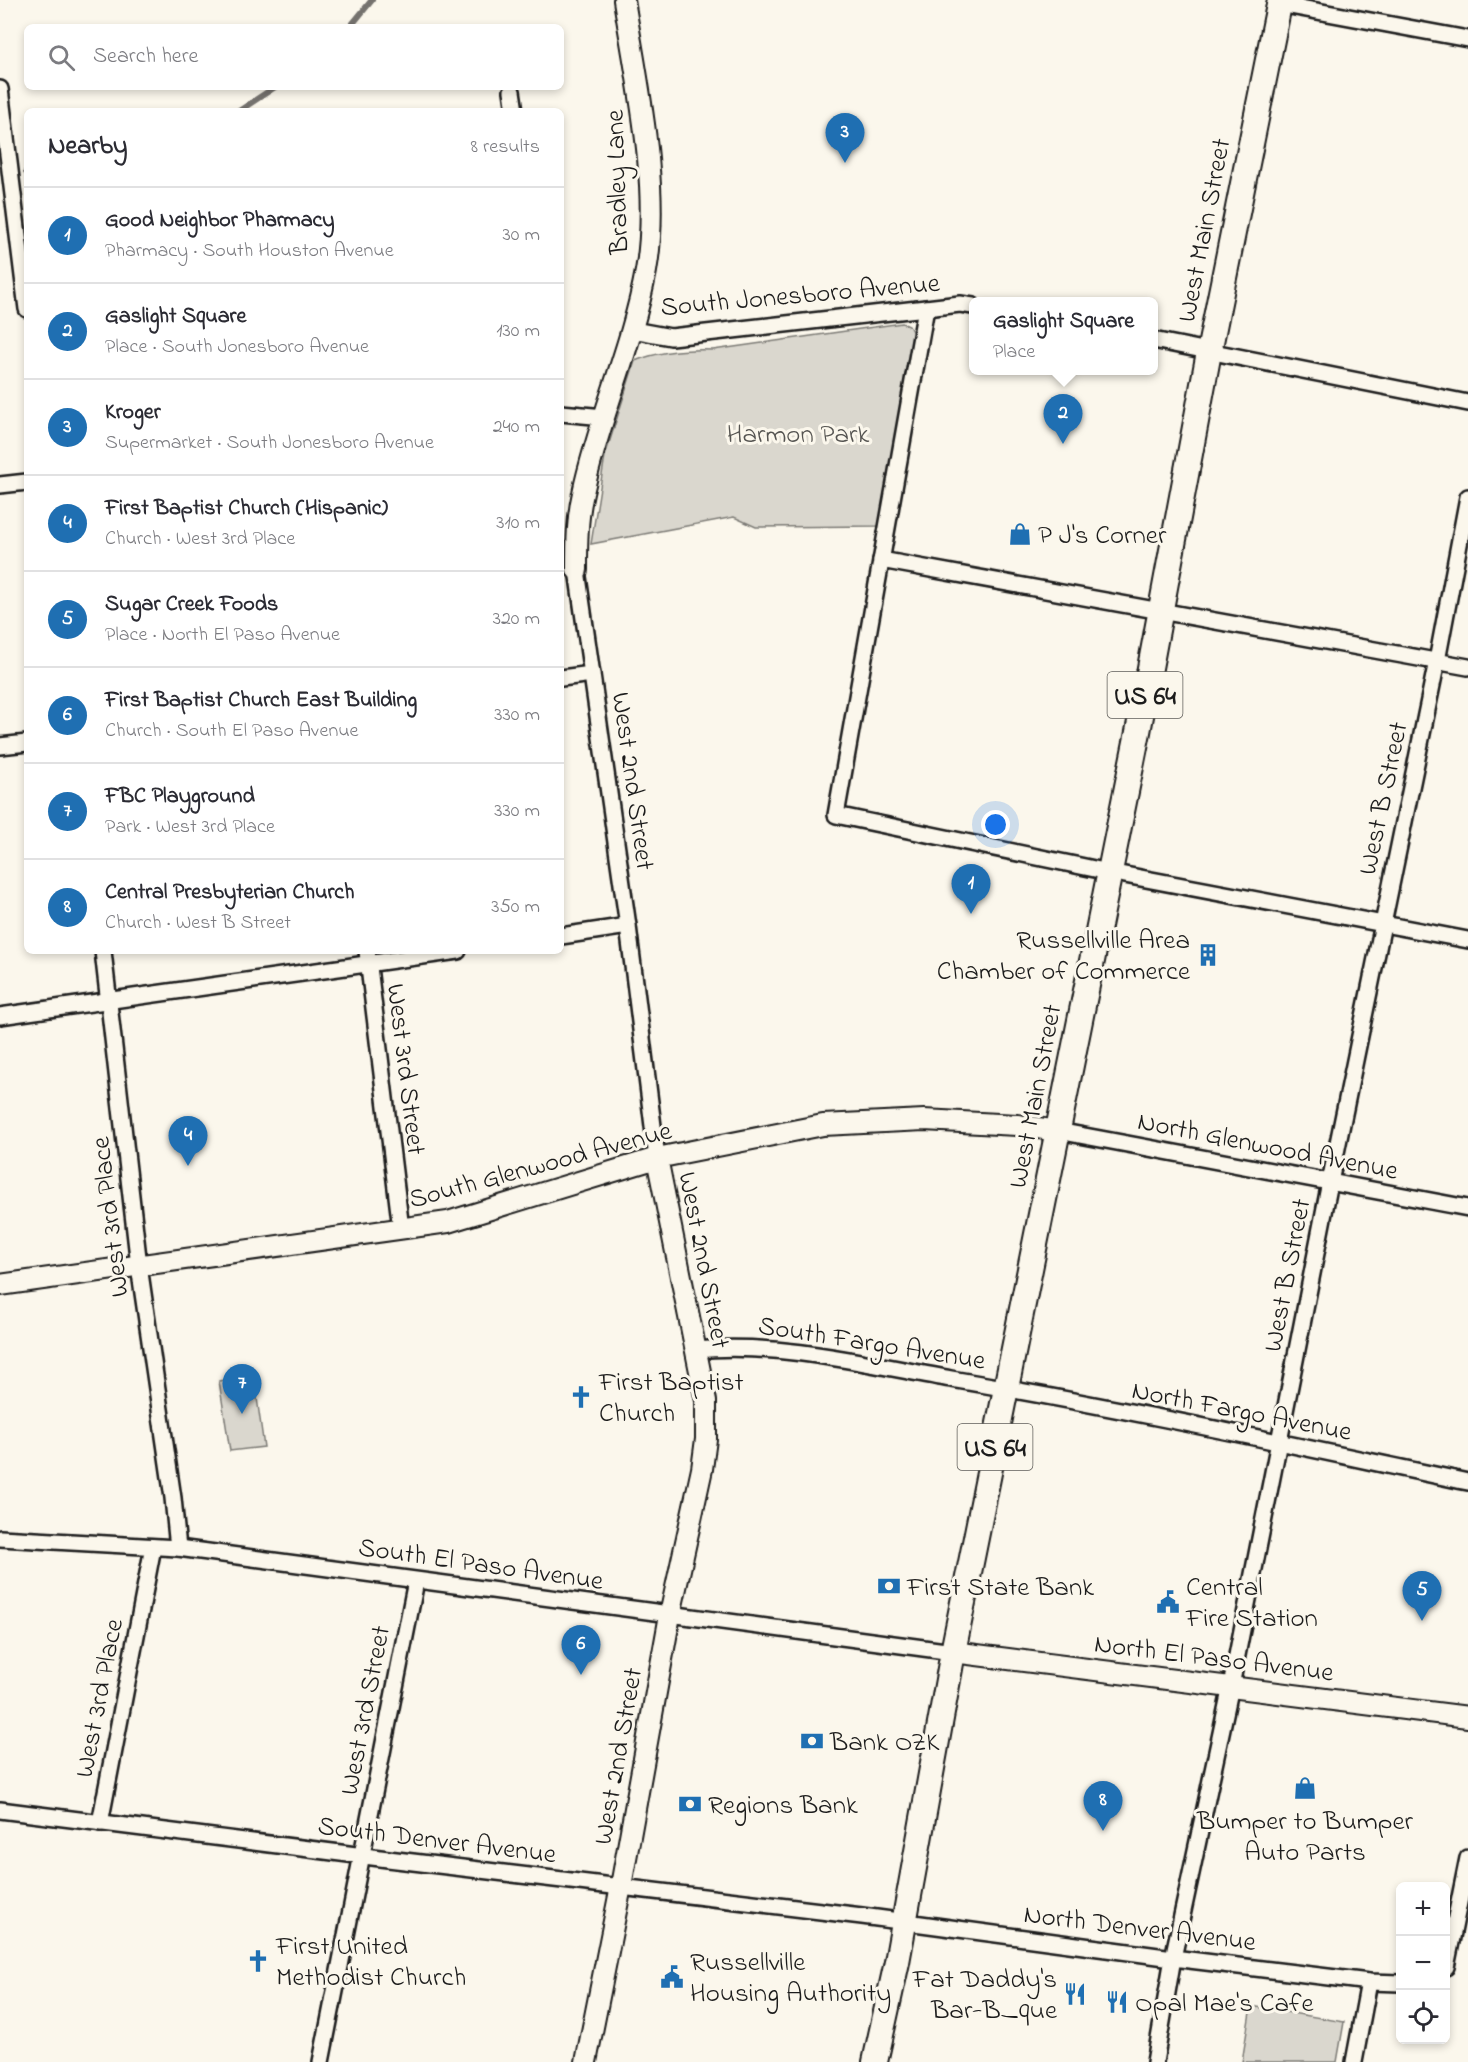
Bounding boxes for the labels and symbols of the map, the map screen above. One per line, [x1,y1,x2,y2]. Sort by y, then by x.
street label: Bradley Lane [596,108,641,256]
pin: 3 [826,114,864,163]
street label: West Main Street [1169,135,1242,326]
street label: South Jonesboro Avenue [659,265,942,328]
pin: 2 [1044,394,1082,444]
park label: Harmon Park [727,416,869,455]
place label: P J's Corner [1038,517,1167,556]
shop icon: P J's Corner [1007,521,1033,547]
road number: US 64 [1108,672,1182,718]
street label: West 2nd Street [600,690,663,873]
street label: West B Street [1349,718,1420,879]
your location [981,810,1010,839]
pin: 1 [952,864,990,914]
place label: Russellville Area Chamber of Commerce [937,922,1191,992]
building icon: Russellville Area Chamber of Commerce [1195,942,1221,968]
street label: West 3rd Street [375,982,434,1157]
street label: West Main Street [1000,1001,1073,1192]
street label: North Glenwood Avenue [1134,1103,1402,1192]
street label: South Glenwood Avenue [405,1112,677,1220]
pin: 4 [168,1116,207,1166]
street label: West 3rd Place [82,1133,141,1299]
street label: West 2nd Street [666,1169,739,1352]
street label: West B Street [1254,1195,1322,1356]
street label: South Fargo Avenue [755,1307,989,1382]
pin: 7 [222,1364,262,1414]
place label: First Baptist Church [598,1364,743,1434]
street label: North Fargo Avenue [1128,1372,1356,1453]
church icon: First Baptist Church [568,1384,594,1410]
road number: US 64 [958,1424,1032,1470]
street label: South El Paso Avenue [356,1529,607,1602]
place label: First State Bank [906,1569,1094,1608]
place label: Central Fire Station [1185,1569,1318,1639]
pin: 5 [1402,1572,1442,1621]
bank icon: First State Bank [876,1573,902,1599]
public building icon: Central Fire Station [1155,1589,1181,1615]
street label: West 3rd Place [66,1615,135,1781]
street label: West 3rd Street [331,1622,402,1799]
street label: North El Paso Avenue [1092,1625,1336,1694]
pin: 6 [562,1626,600,1675]
street label: West 2nd Street [585,1665,654,1848]
place label: Bank OZK [829,1724,940,1763]
bank icon: Bank OZK [799,1728,825,1754]
shop icon: Bumper to Bumper Auto Parts [1292,1775,1318,1801]
pin: 8 [1084,1782,1122,1831]
place label: Regions Bank [708,1787,858,1826]
bank icon: Regions Bank [677,1791,703,1817]
place label: Bumper to Bumper Auto Parts [1196,1803,1414,1873]
street label: South Denver Avenue [315,1808,559,1876]
street label: North Denver Avenue [1021,1896,1259,1963]
place label: First United Methodist Church [275,1928,466,1998]
place label: Russellville Housing Authority [690,1944,891,2014]
church icon: First United Methodist Church [245,1948,271,1974]
place label: Fat Daddy's Bar-B_que [912,1961,1058,2031]
public building icon: Russellville Housing Authority [659,1964,685,1990]
restaurant icon: Fat Daddy's Bar-B_que [1062,1981,1088,2007]
place label: Opal Mae's Cafe [1135,1985,1315,2024]
restaurant icon: Opal Mae's Cafe [1104,1989,1130,2015]

